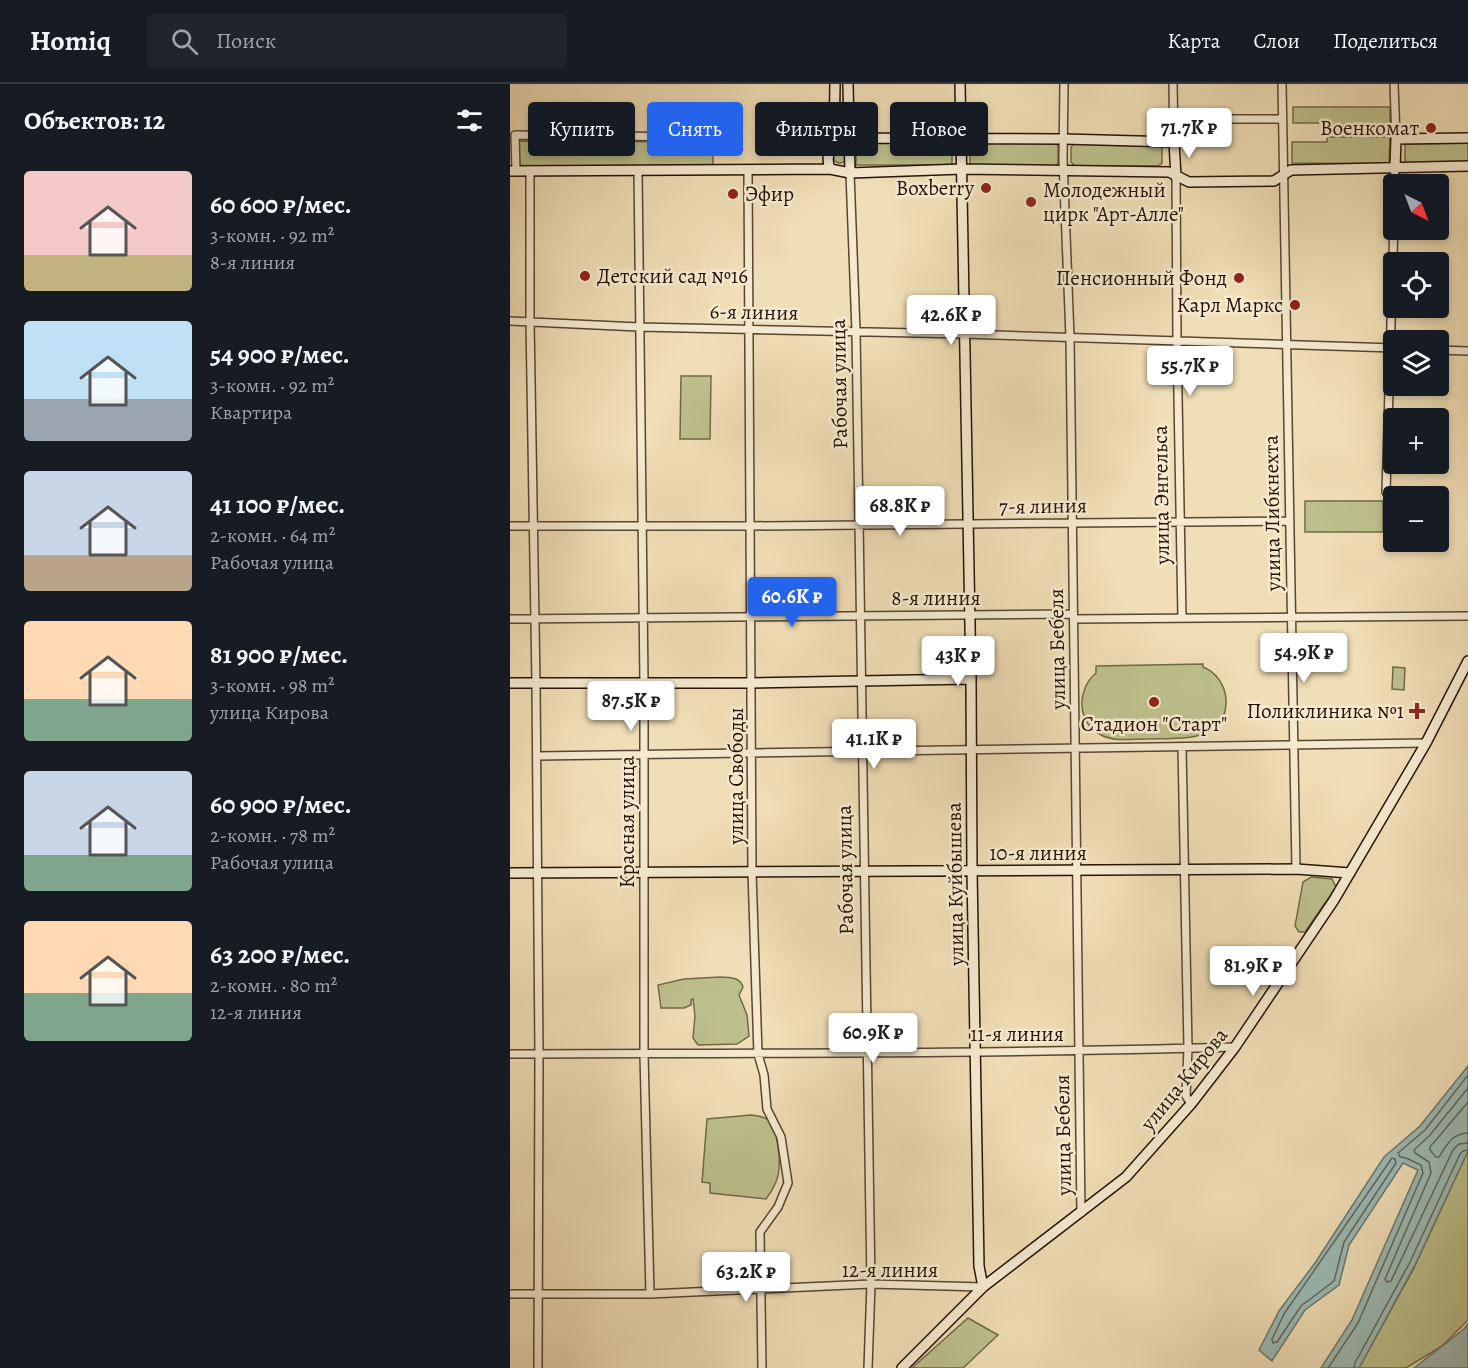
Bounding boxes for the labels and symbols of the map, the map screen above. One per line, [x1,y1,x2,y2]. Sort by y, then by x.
pin: 71.7K ₽ [1134,108,1244,159]
place label: Военкомат [1320,114,1419,142]
marker: Военкомат [1424,121,1438,135]
place label: Boxberry [896,174,975,202]
north arrow [1383,174,1449,240]
place label: Молодежный цирк "Арт-Алле" [1043,176,1184,228]
place label: Эфир [745,180,794,208]
marker: Boxberry [979,181,993,195]
marker: Эфир [726,187,740,201]
marker: Молодежный цирк "Арт-Алле" [1024,195,1038,209]
place label: Детский сад №16 [597,262,748,290]
place label: Пенсионный Фонд [1056,264,1227,292]
marker: Детский сад №16 [578,269,592,283]
marker: Пенсионный Фонд [1232,271,1246,285]
place label: Карл Маркс [1177,291,1283,319]
pin: 42.6K ₽ [896,295,1006,346]
street label: 6-я линия [709,297,799,327]
marker: Карл Маркс [1288,298,1302,312]
street label: Рабочая улица [824,318,854,449]
pin: 55.7K ₽ [1135,346,1245,397]
street label: улица Энгельса [1146,425,1176,566]
street label: улица Либкнехта [1257,434,1287,592]
pin: 68.8K ₽ [845,486,955,537]
street label: 7-я линия [999,491,1087,521]
pin: 60.6K ₽ [737,577,847,628]
street label: 8-я линия [891,584,981,612]
street label: улица Бебеля [1042,588,1072,711]
pin: 54.9K ₽ [1249,633,1359,684]
pin: 43K ₽ [916,636,1000,687]
pin: 87.5K ₽ [576,681,686,732]
marker: Стадион "Старт" [1147,695,1161,709]
place label: Поликлиника №1 [1246,697,1404,725]
marker: Поликлиника №1 [1408,702,1426,720]
street label: улица Свободы [722,707,750,846]
place label: Стадион "Старт" [1081,710,1227,738]
pin: 41.1K ₽ [819,719,929,770]
street label: Красная улица [613,755,641,888]
street label: улица Куйбышева [940,802,970,967]
street label: Рабочая улица [830,804,860,935]
street label: 10-я линия [989,839,1087,867]
pin: 81.9K ₽ [1198,946,1308,997]
pin: 60.9K ₽ [818,1013,928,1064]
street label: 11-я линия [970,1020,1064,1048]
street label: улица Кирова [1133,1021,1234,1137]
street label: улица Бебеля [1048,1074,1078,1197]
pin: 63.2K ₽ [691,1252,801,1303]
street label: 12-я линия [842,1256,938,1284]

